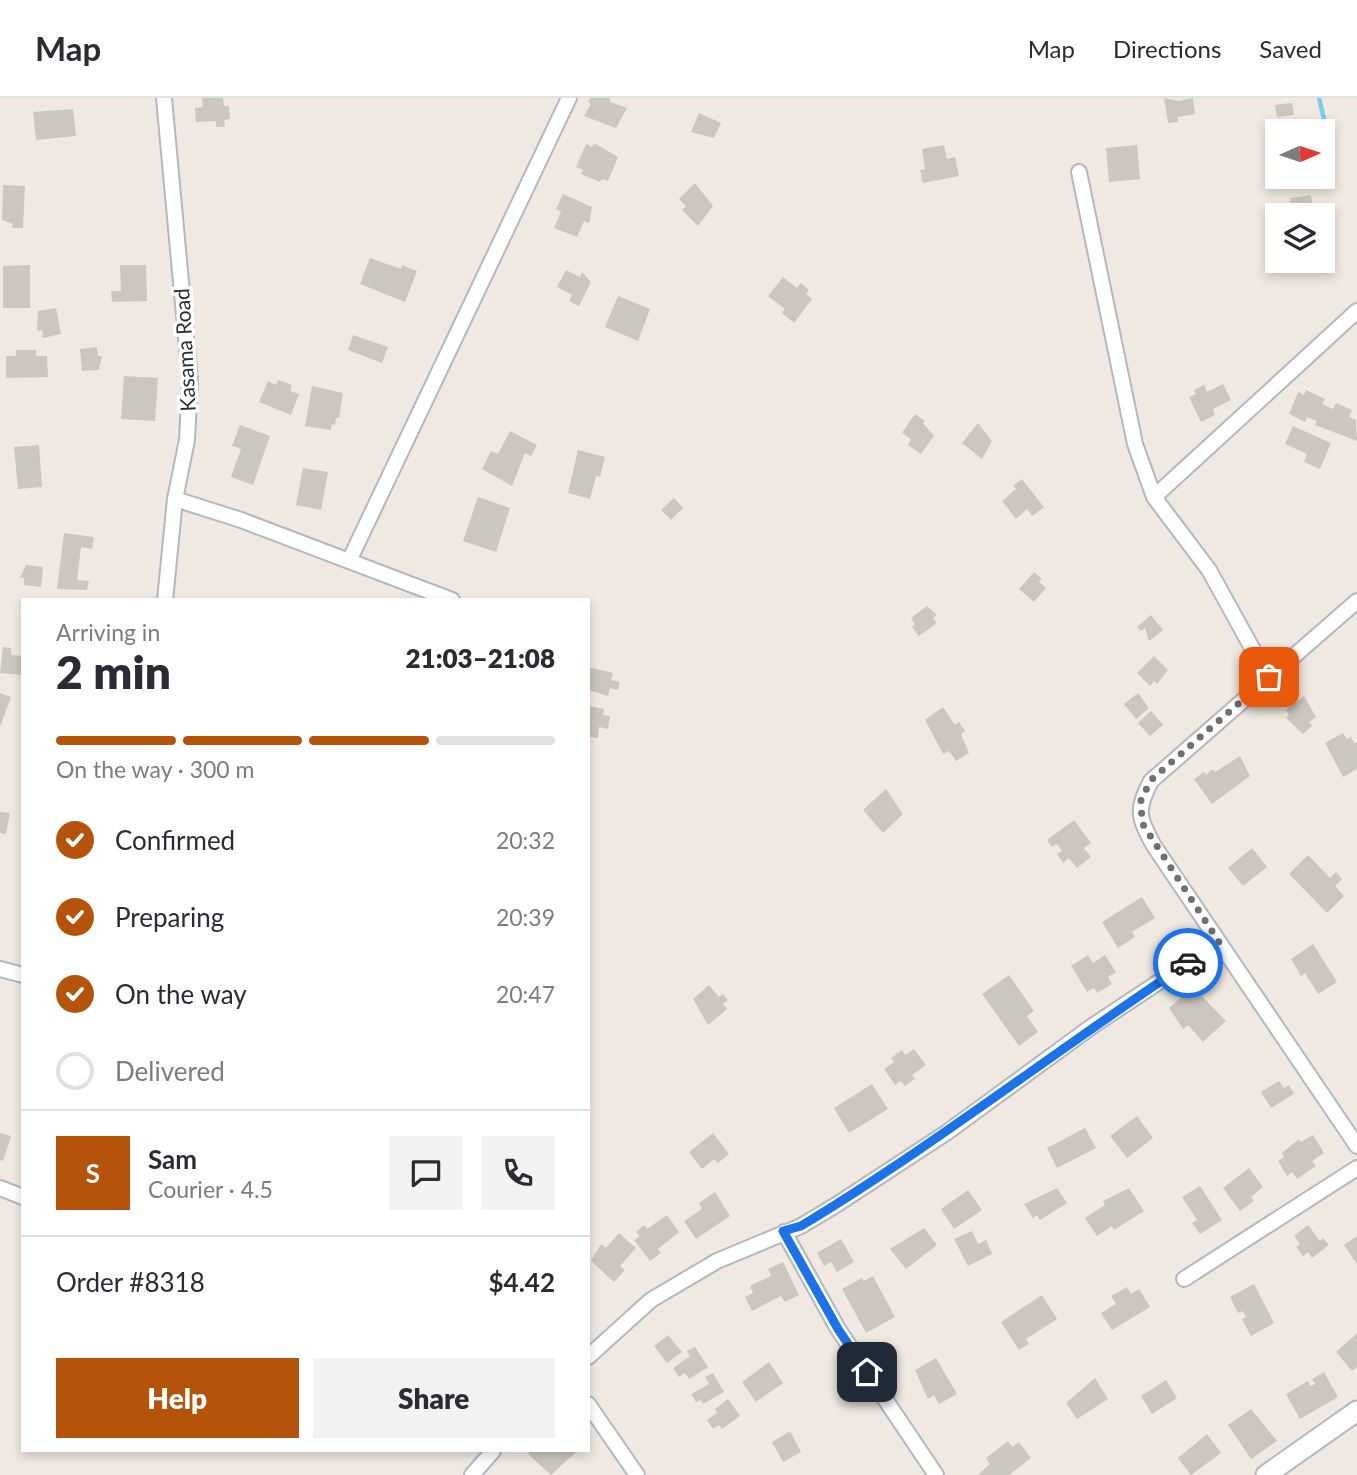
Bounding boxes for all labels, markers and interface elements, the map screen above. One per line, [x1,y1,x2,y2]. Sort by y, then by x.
text: Map [35,28,101,68]
text: Map [1028,34,1075,63]
text: Directions [1113,34,1221,63]
text: Saved [1259,34,1322,63]
north arrow [1265,119,1335,189]
map controls [1265,119,1335,273]
button: layers [1265,203,1335,273]
street label: Kasama Road [168,288,200,412]
text: Arriving in [56,618,160,646]
text: 21:03–21:08 [405,642,555,674]
text: 2 min [56,644,171,699]
pin [1239,647,1299,707]
icon: bag [1250,658,1288,696]
text: On the way · 300 m [56,755,255,783]
icon: check [56,821,94,859]
text: Confirmed [115,824,235,856]
text: 20:32 [496,826,555,854]
icon: check [56,898,94,936]
text: Preparing [115,901,224,933]
text: 20:39 [496,903,555,931]
courier [1153,928,1223,998]
icon: car [1169,944,1207,982]
icon: check [56,975,94,1013]
text: On the way [115,978,247,1010]
text: 20:47 [496,980,555,1008]
text: Delivered [115,1055,225,1087]
button: chat [389,1136,463,1210]
button: phone [481,1136,555,1210]
text: Sam [148,1143,197,1175]
text: S [86,1157,100,1189]
text: Courier · 4.5 [148,1175,273,1203]
text: Order #8318 [56,1266,205,1298]
text: $4.42 [489,1266,555,1298]
pin [837,1342,897,1402]
icon: home [848,1353,886,1391]
button: Help [56,1358,299,1438]
button: Share [313,1358,555,1438]

